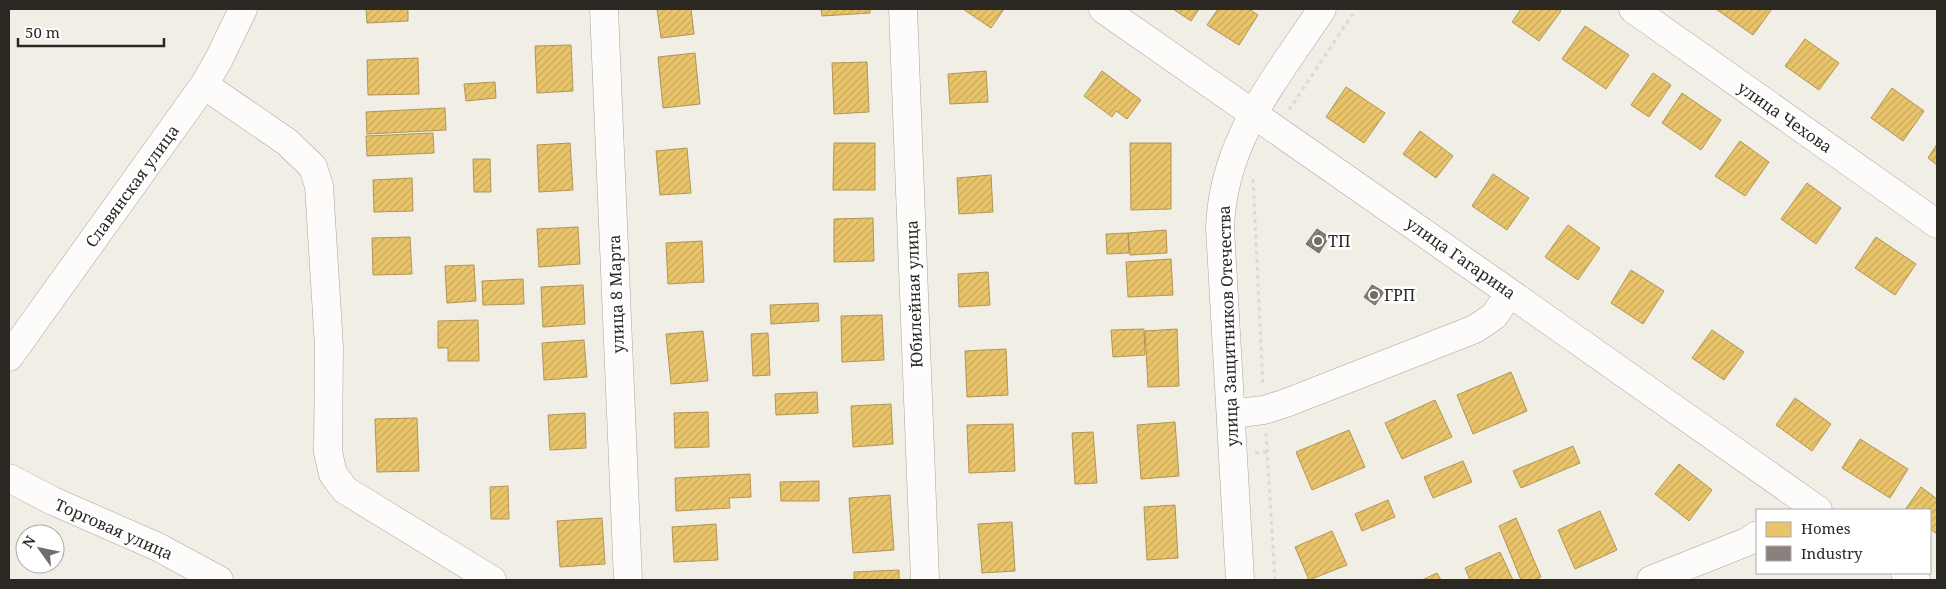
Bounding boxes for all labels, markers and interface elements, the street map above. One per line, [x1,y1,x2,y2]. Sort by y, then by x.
scale bar [18,15,164,47]
text: 50 m [25,22,60,42]
street label: улица Чехова [1733,76,1837,158]
street label: Славянская улица [80,120,184,252]
street label: улица Защитников Отечества [1213,205,1243,447]
street label: улица Гагарина [1402,212,1520,304]
street label: Юбилейная улица [900,220,928,368]
place label: ТП [1328,230,1351,252]
street label: улица 8 Марта [603,234,629,354]
marker: ТП [1312,235,1324,247]
place label: ГРП [1384,284,1415,306]
marker: ГРП [1368,289,1380,301]
street label: Торговая улица [52,493,176,565]
legend [1756,509,1931,574]
text: Homes [1801,518,1851,538]
north arrow [15,524,65,574]
text: N [18,532,40,551]
text: Industry [1801,543,1863,563]

